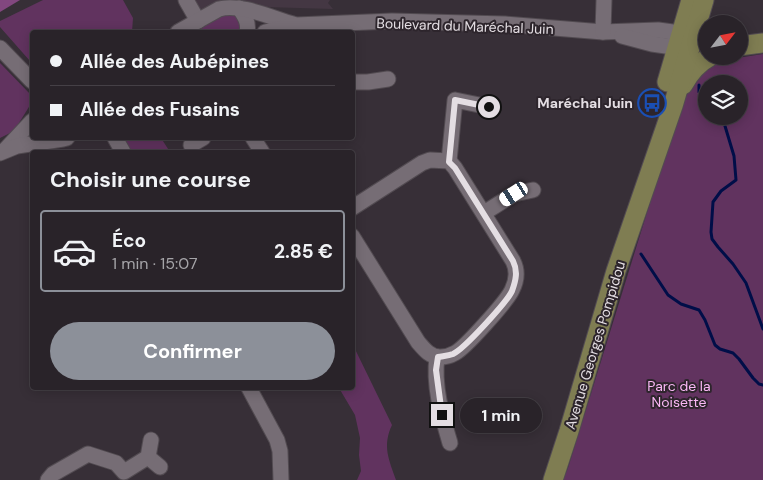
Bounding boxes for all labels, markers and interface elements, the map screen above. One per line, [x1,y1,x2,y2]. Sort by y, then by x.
street label: Boulevard du Maréchal Juin [376,14,554,38]
north arrow [698,15,748,65]
map controls [698,15,748,125]
text: Allée des Aubépines [80,49,269,74]
button: layers [698,75,748,125]
bus stop icon: Maréchal Juin [637,88,667,118]
place label: Maréchal Juin [537,94,633,112]
route start [478,96,500,118]
text: Allée des Fusains [80,97,240,122]
text: Choisir une course [50,165,251,194]
car [497,180,530,208]
text: Éco [112,228,146,253]
icon: car [52,229,97,274]
text: 2.85 € [274,239,333,264]
text: 1 min · 15:07 [112,253,197,274]
street label: Avenue Georges Pompidou [561,259,629,431]
button: Confirmer [50,322,335,380]
park label: Parc de la Noisette [647,377,711,411]
callout: 1 min [460,398,542,432]
route end [431,404,453,426]
text: 1 min [482,405,520,426]

